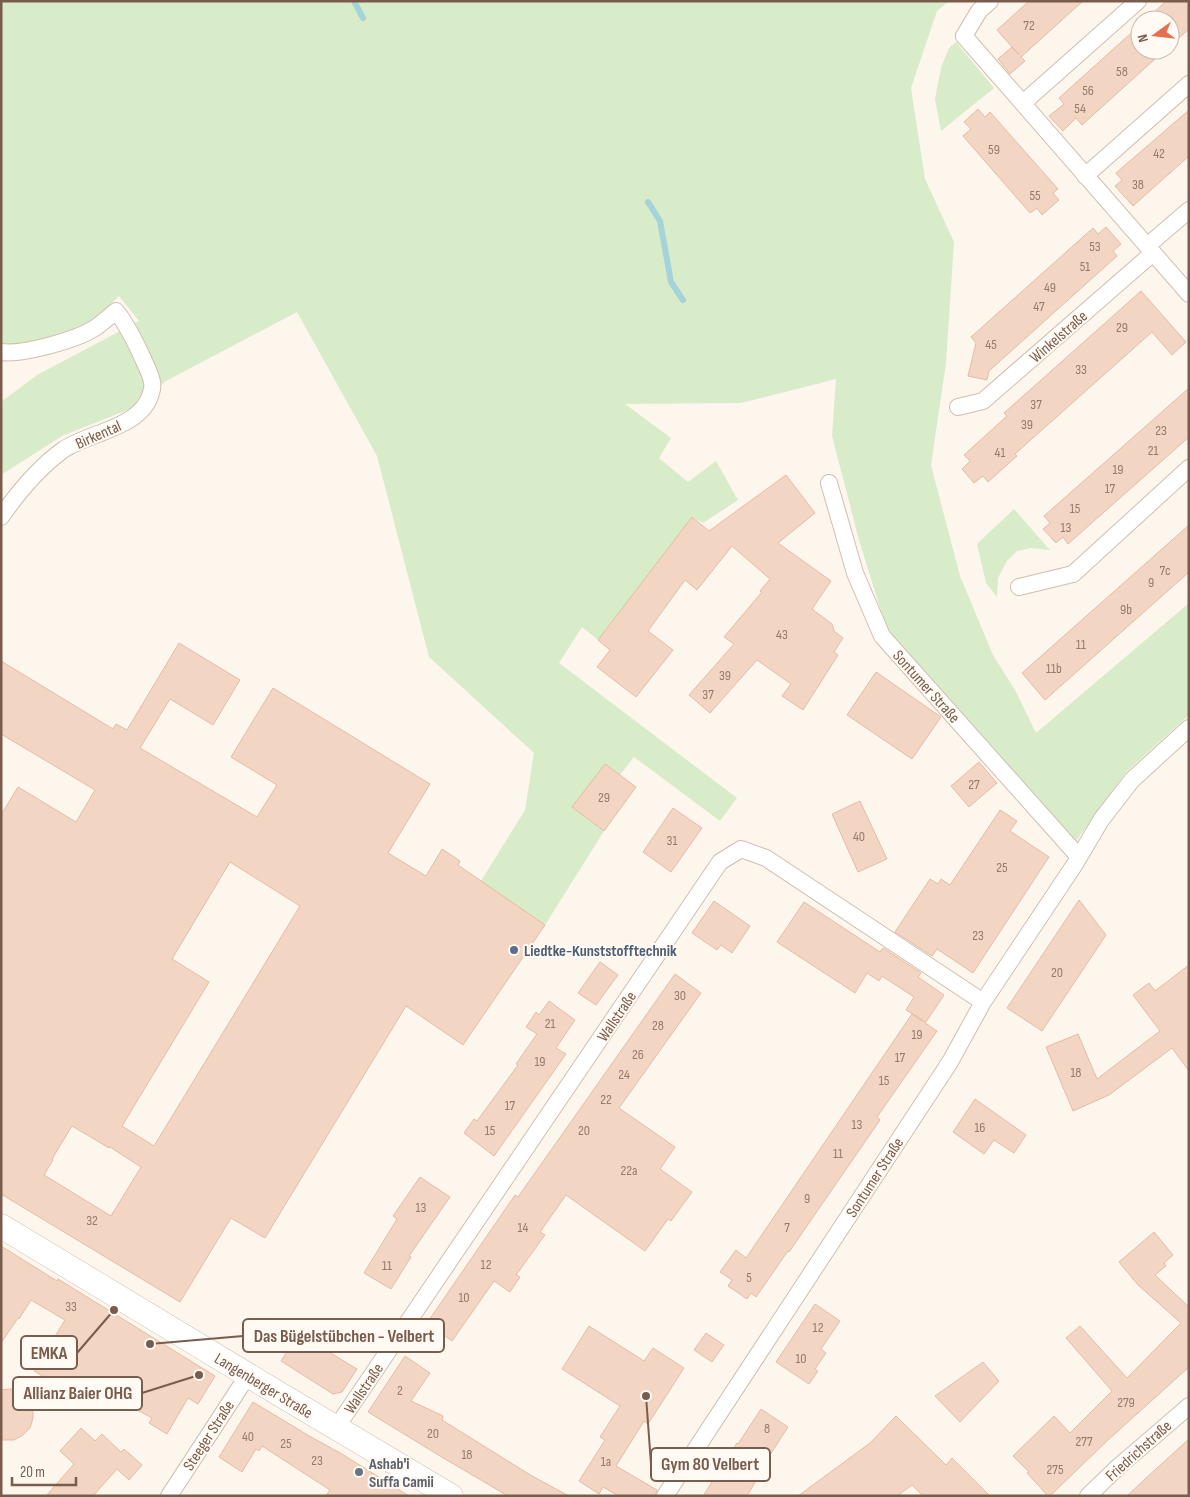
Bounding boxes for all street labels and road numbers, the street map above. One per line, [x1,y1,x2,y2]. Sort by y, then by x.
street label: Winkelstraße [1026,307,1092,367]
street label: Birkental [73,417,124,454]
street label: Sontumer Straße [888,647,963,727]
street label: Wallstraße [594,988,641,1046]
street label: Sontumer Straße [842,1134,908,1221]
street label: Langenberger Straße [211,1350,316,1423]
street label: Wallstraße [341,1360,388,1418]
street label: Steeger Straße [180,1397,239,1474]
street label: Friedrichstraße [1102,1417,1176,1486]

